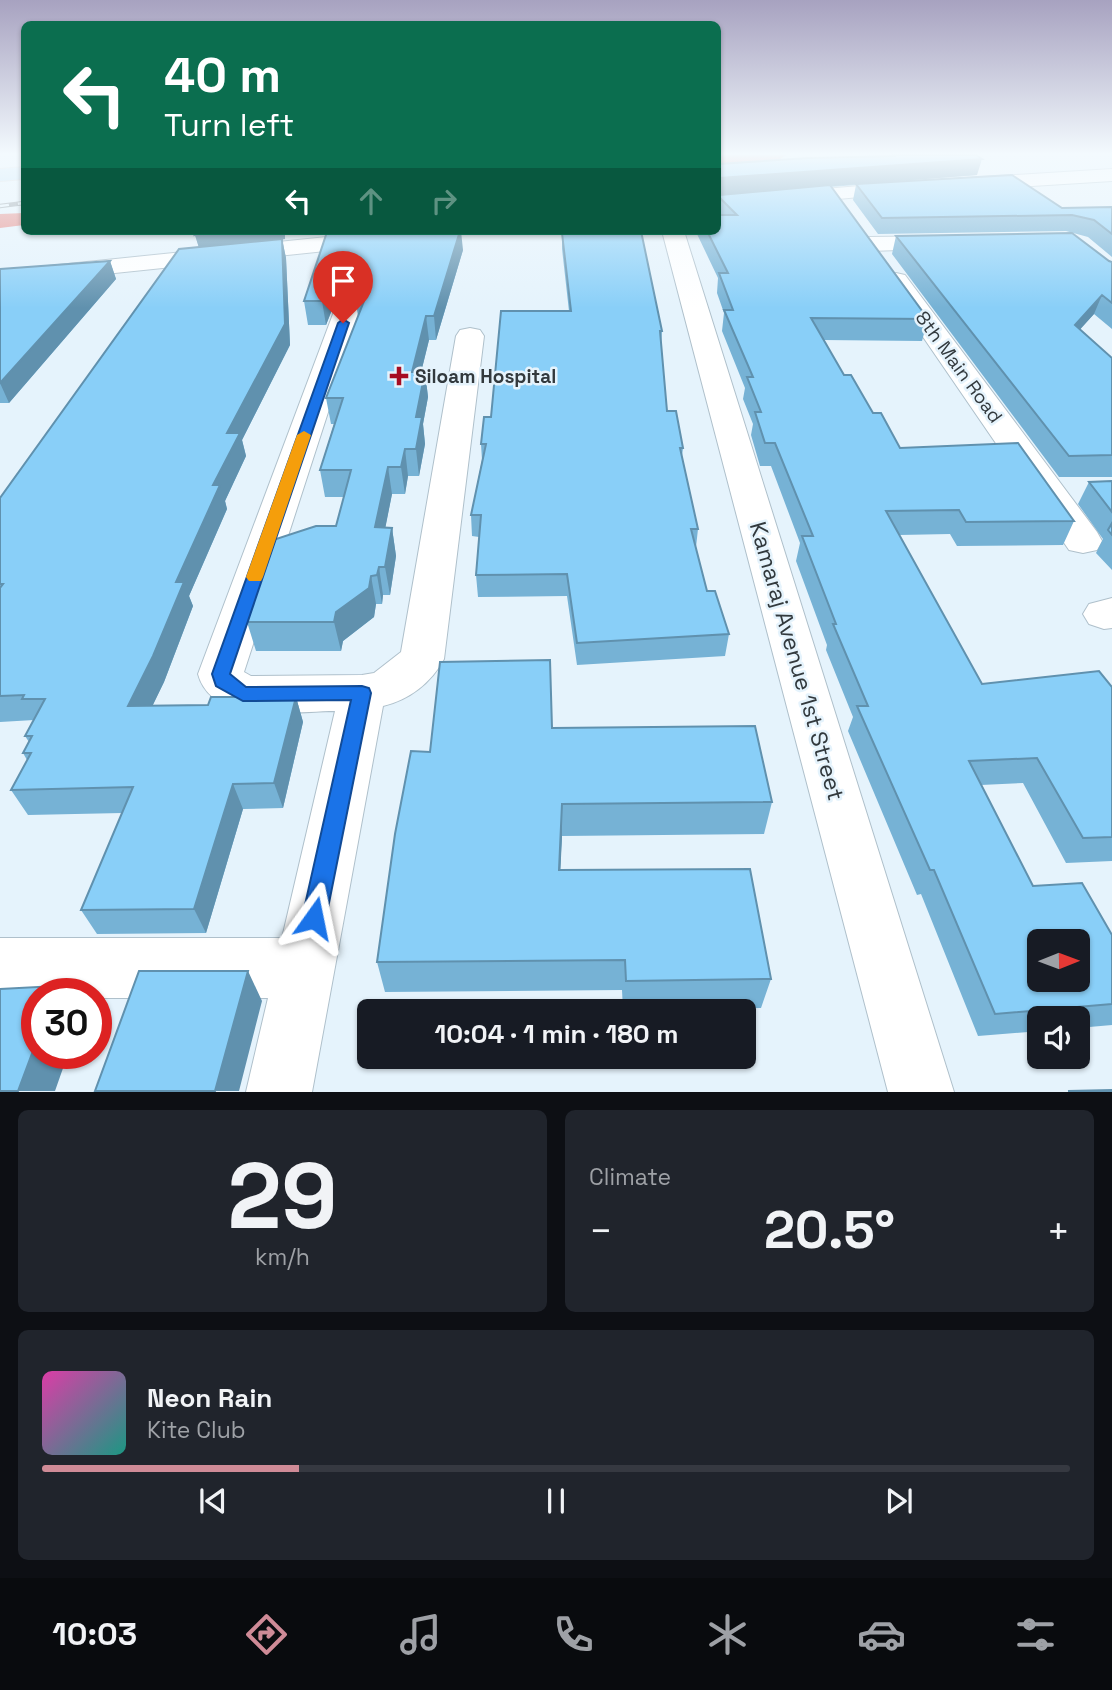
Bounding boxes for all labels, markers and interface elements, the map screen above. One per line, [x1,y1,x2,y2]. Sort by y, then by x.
text: 40 m [164,44,281,106]
icon: left [49,49,140,140]
text: Turn left [164,105,294,145]
icon: left [279,182,317,220]
icon: ahead [352,182,390,220]
icon: right [425,182,463,220]
pin [313,251,373,323]
icon: arrive [324,262,362,300]
street label: 8th Main Road [910,306,1008,428]
place label: Siloam Hospital [415,364,556,389]
marker: Siloam Hospital [389,366,409,386]
street label: Kamaraj Avenue 1st Street [743,518,851,804]
position arrow [277,881,351,955]
north arrow [1027,929,1090,992]
map controls [1027,929,1090,1069]
speed limit sign: 30 [21,978,112,1069]
button: sound [1027,1006,1090,1069]
text: 10:04 · 1 min · 180 m [435,1017,678,1051]
text: 29 [228,1138,337,1255]
text: Climate [589,1162,671,1192]
text: 20.5° [764,1197,895,1263]
text: − [589,1207,613,1255]
text: + [1046,1207,1070,1255]
text: km/h [255,1242,310,1272]
text: Neon Rain [147,1381,272,1415]
text: Kite Club [147,1415,246,1445]
icon: previous [194,1482,232,1520]
icon: pause [537,1482,575,1520]
icon: next [880,1482,918,1520]
icon: directions [242,1610,291,1659]
icon: music [396,1610,445,1659]
icon: phone [549,1610,598,1659]
icon: climate [703,1610,752,1659]
icon: car [857,1610,906,1659]
icon: filters [1011,1610,1060,1659]
text: 10:03 [52,1614,137,1654]

